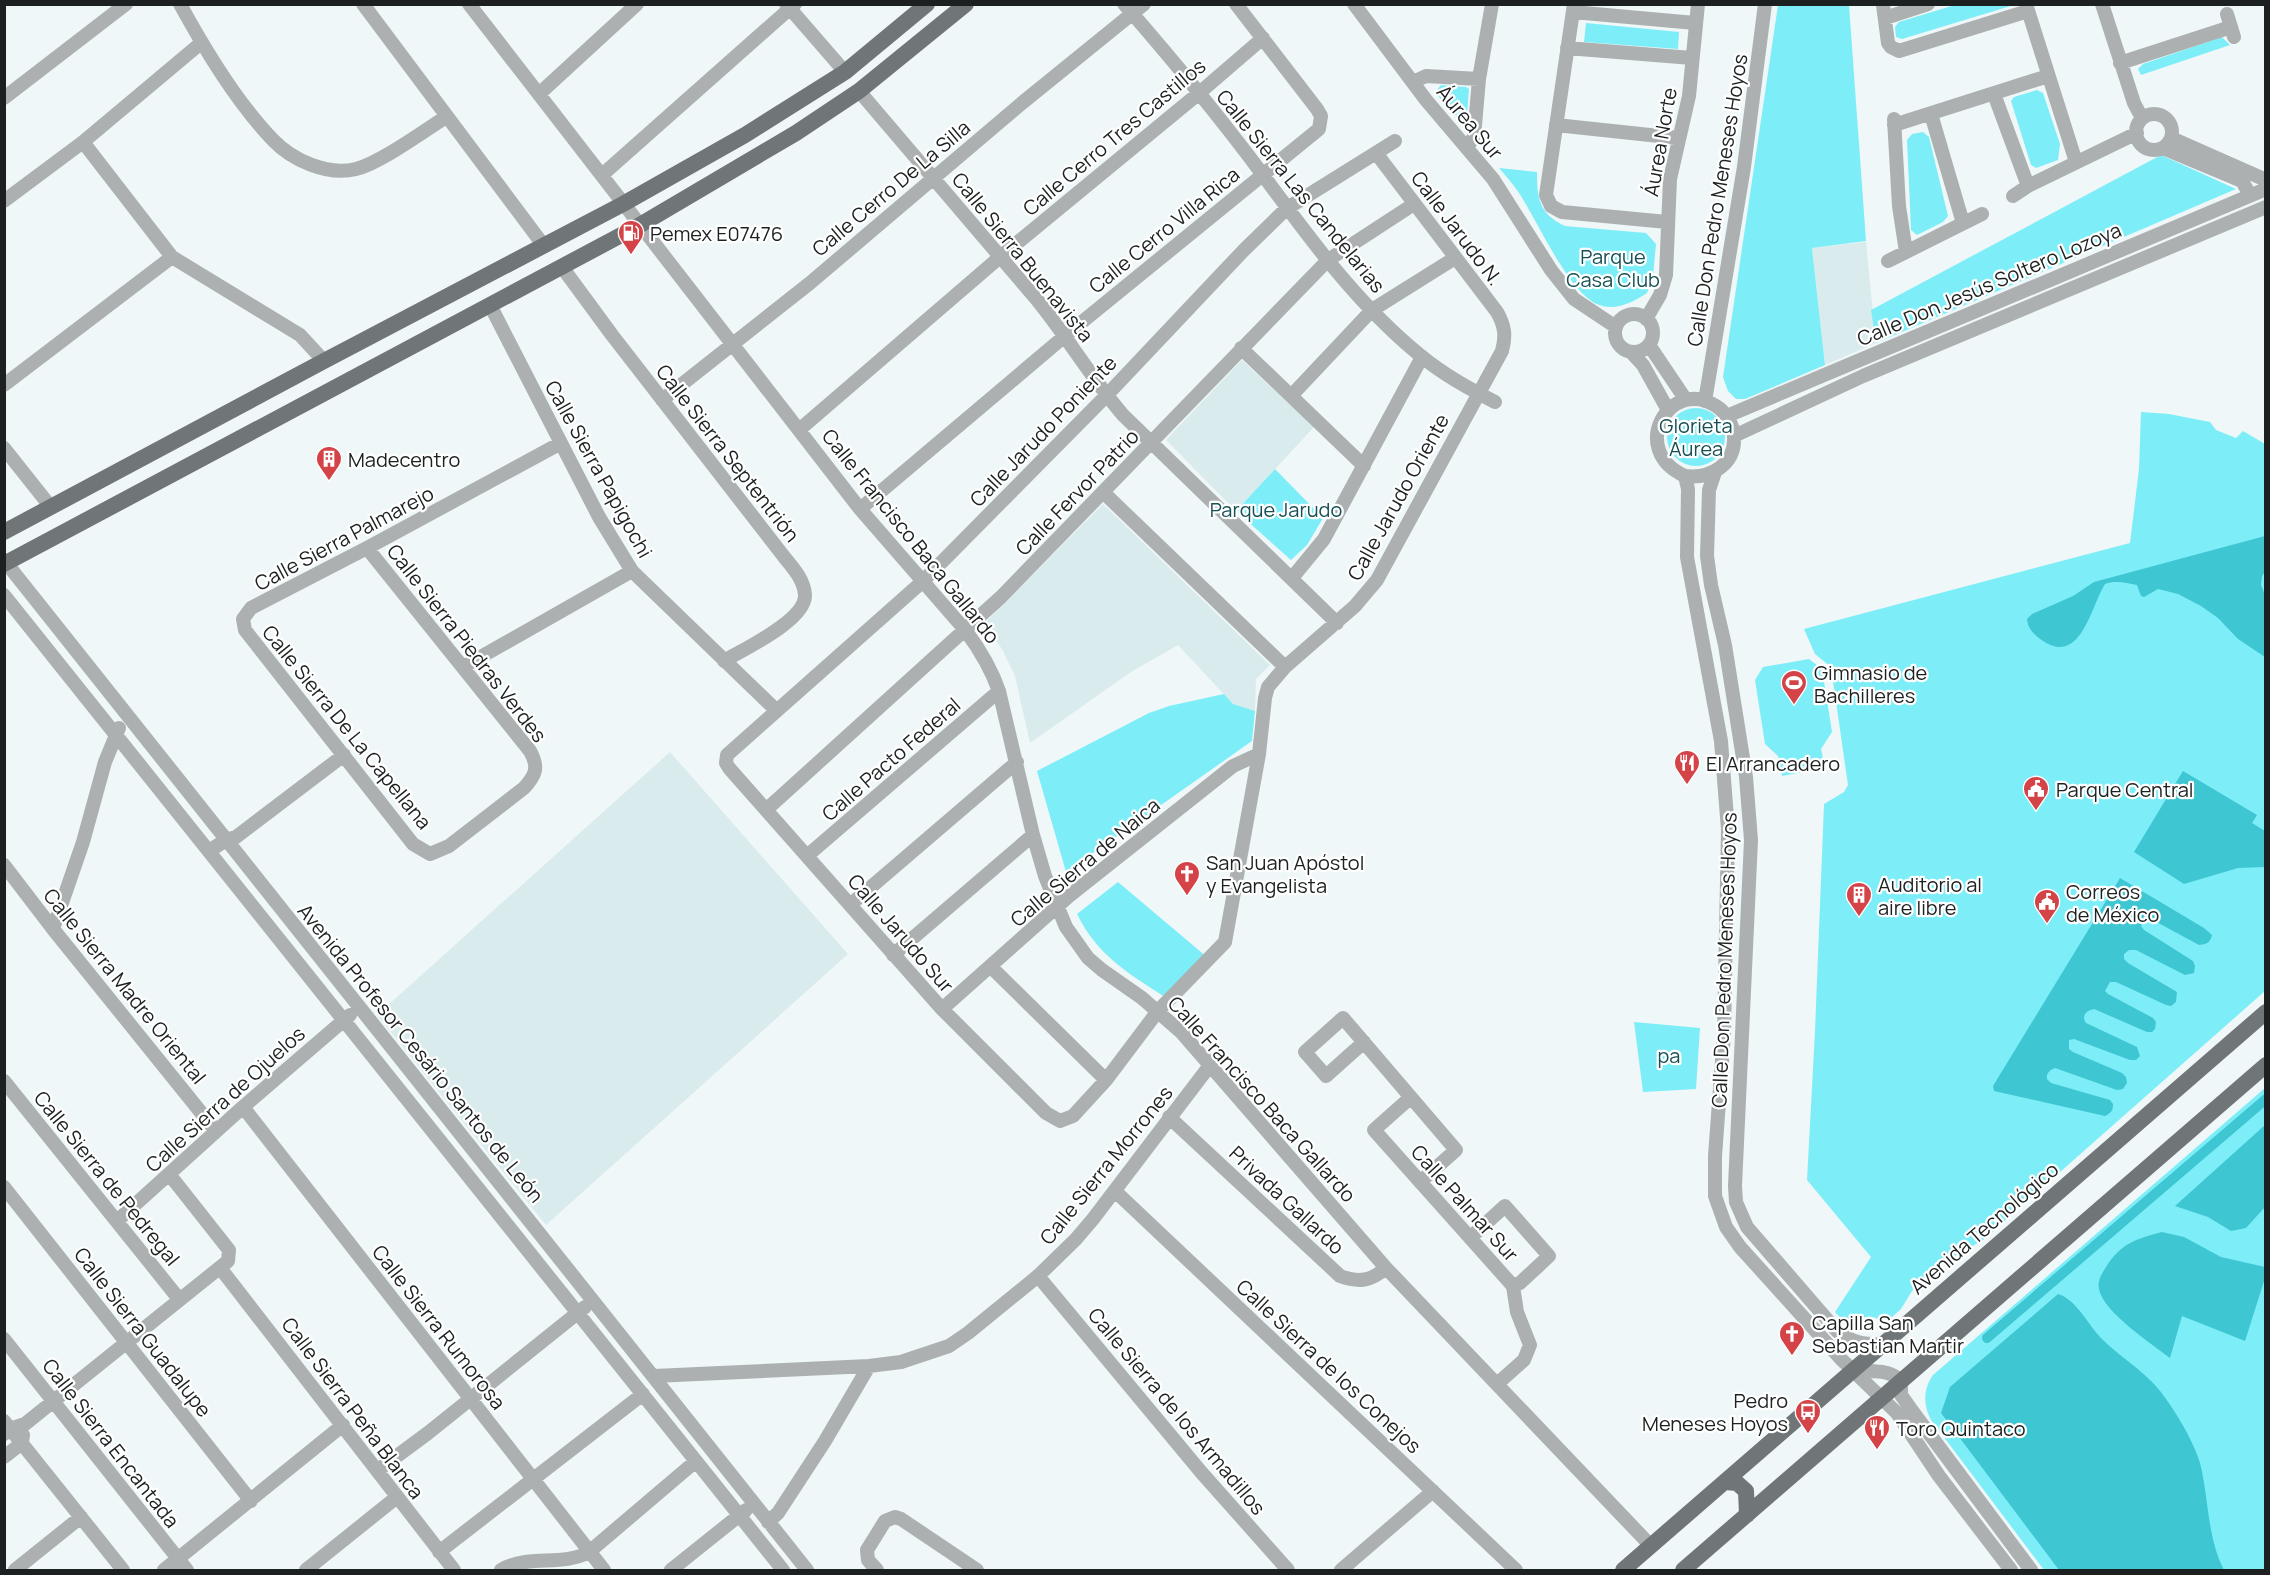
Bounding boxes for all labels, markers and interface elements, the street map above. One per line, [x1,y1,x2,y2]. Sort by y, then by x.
street label: Calle Cerro Tres Castillos [1017,52,1211,222]
street label: Calle Don Pedro Meneses Hoyos [1681,52,1753,348]
street label: Áurea Sur [1431,79,1509,165]
street label: Calle Sierra Las Candelarias [1211,84,1391,298]
street label: Áurea Norte [1637,85,1683,199]
street label: Calle Cerro De La Silla [806,114,976,262]
street label: Calle Cerro Villa Rica [1083,161,1245,299]
street label: Calle Jarudo N. [1405,165,1509,291]
street label: Calle Sierra Buenavista [946,167,1100,347]
street label: Calle Don Jesús Soltero Lozoya [1853,216,2125,352]
fuel station icon: Pemex E07476 [616,218,646,256]
place label: Pemex E07476 [650,220,783,247]
park label: Parque Casa Club [1566,243,1660,293]
street label: Calle Jarudo Poniente [964,349,1122,513]
street label: Calle Sierra Septentrión [650,359,806,547]
street label: Calle Sierra Papigochi [539,376,659,562]
street label: Calle Jarudo Oriente [1341,409,1455,585]
park label: Glorieta Áurea [1659,412,1733,462]
street label: Calle Francisco Baca Gallardo [816,423,1006,649]
street label: Calle Fervor Patrio [1010,423,1145,561]
building icon: Madecentro [314,444,344,482]
place label: Madecentro [348,446,461,473]
street label: Calle Sierra Palmarejo [250,479,438,597]
park label: Parque Jarudo [1210,496,1342,523]
street label: Calle Sierra Piedras Verdes [381,538,553,748]
street label: Calle Sierra De La Capellana [256,619,438,835]
place label: Gimnasio de Bachilleres [1814,659,1927,709]
sports icon: Gimnasio de Bachilleres [1779,668,1809,706]
street label: Calle Pacto Federal [816,691,966,827]
restaurant icon: El Arrancadero [1672,748,1702,786]
place label: El Arrancadero [1706,750,1840,777]
public building icon: Parque Central [2021,774,2051,812]
place label: Parque Central [2056,776,2194,803]
street label: Calle Sierra de Naica [1005,791,1165,933]
street label: Calle Don Pedro Meneses Hoyos [1705,812,1743,1108]
place label: San Juan Apóstol y Evangelista [1206,849,1364,899]
church icon: San Juan Apóstol y Evangelista [1172,859,1202,897]
street label: Calle Jarudo Sur [842,868,960,998]
place label: Auditorio al aire libre [1878,871,1982,921]
place label: Correos de México [2066,878,2160,928]
building icon: Auditorio al aire libre [1844,880,1874,918]
street label: Calle Sierra Madre Oriental [38,883,212,1089]
public building icon: Correos de México [2032,887,2062,925]
street label: Avenida Profesor Cesário Santos de León [292,898,550,1208]
street label: Calle Francisco Baca Gallardo [1162,990,1362,1208]
street label: Calle Sierra de Ojuelos [140,1020,310,1178]
park label: pa [1658,1042,1680,1069]
street label: Calle Sierra Morrones [1034,1080,1178,1250]
street label: Calle Sierra de Pedregal [28,1085,186,1271]
street label: Calle Palmar Sur [1405,1139,1525,1267]
street label: Privada Gallardo [1224,1140,1350,1260]
street label: Avenida Tecnológico [1904,1156,2064,1300]
street label: Calle Sierra Rumorosa [366,1239,512,1415]
street label: Calle Sierra Guadalupe [68,1242,218,1422]
street label: Calle Sierra de los Conejos [1231,1273,1427,1459]
street label: Calle Sierra de los Armadillos [1082,1302,1272,1520]
place label: Capilla San Sebastian Martir [1812,1309,1964,1359]
street label: Calle Sierra Peña Blanca [276,1312,430,1504]
church icon: Capilla San Sebastian Martir [1777,1319,1807,1357]
street label: Calle Sierra Encantada [36,1353,186,1533]
place label: Pedro Meneses Hoyos [1642,1387,1788,1437]
bus stop icon: Pedro Meneses Hoyos [1793,1397,1823,1435]
restaurant icon: Toro Quintaco [1862,1413,1892,1451]
place label: Toro Quintaco [1896,1415,2026,1442]

